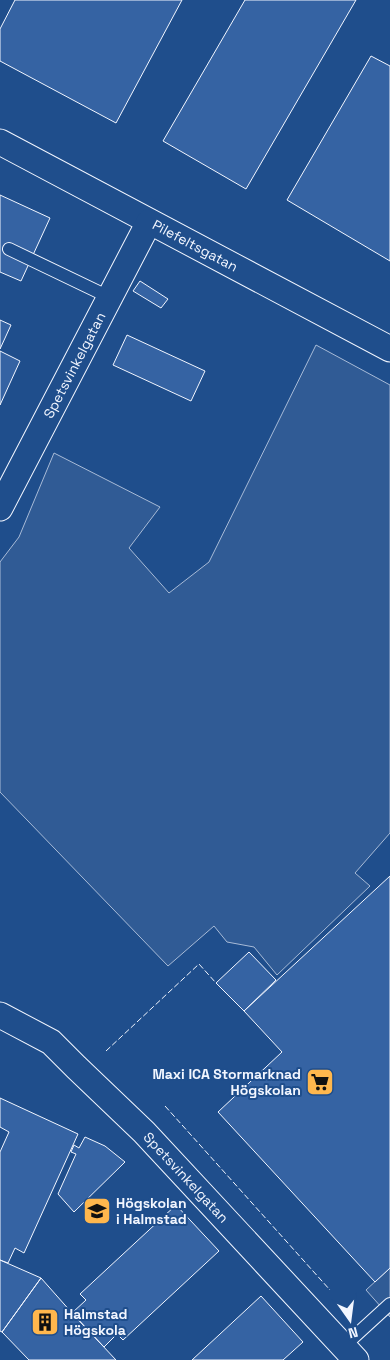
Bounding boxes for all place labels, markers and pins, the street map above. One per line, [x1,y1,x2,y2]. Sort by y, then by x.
place label: Maxi ICA Stormarknad Högskolan [152,1065,301,1099]
supermarket icon: Maxi ICA Stormarknad Högskolan [305,1067,335,1097]
place label: Högskolan i Halmstad [116,1194,187,1228]
school or university icon: Högskolan i Halmstad [82,1196,112,1226]
place label: Halmstad Högskola [64,1305,127,1339]
building icon: Halmstad Högskola [30,1307,60,1337]

